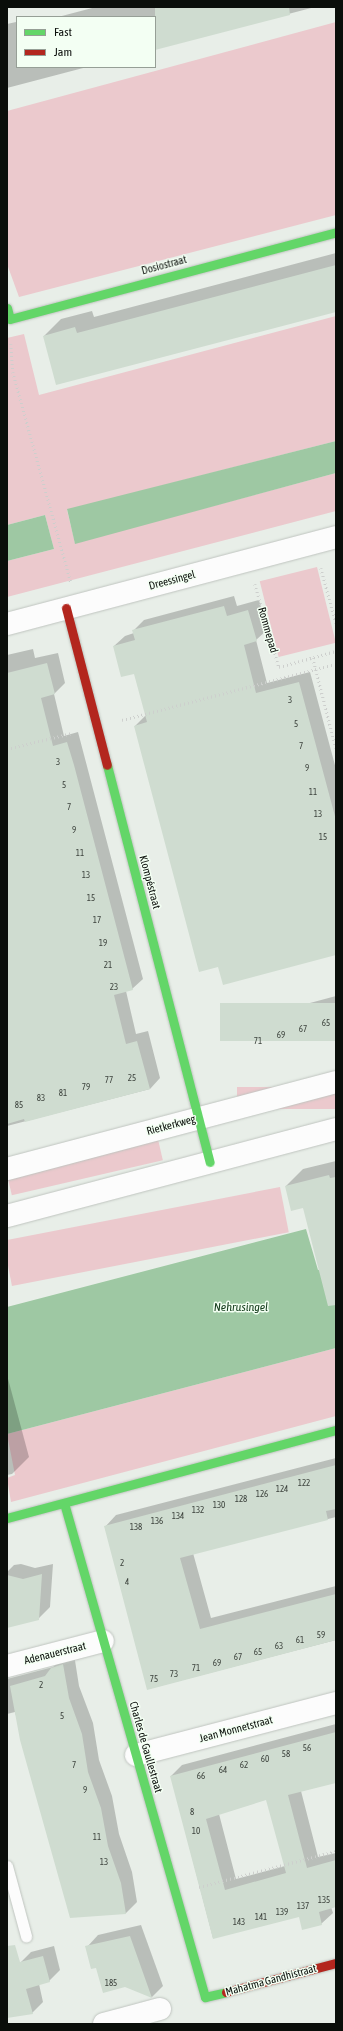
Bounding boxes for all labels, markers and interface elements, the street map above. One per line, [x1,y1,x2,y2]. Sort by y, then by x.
legend [16,16,156,68]
text: Fast [54,25,72,39]
text: Jam [54,45,72,59]
street label: Dosiostraat [140,253,188,277]
street label: Dreessingel [147,567,197,593]
street label: Rommepad [255,606,281,654]
house number: 3 [288,695,292,705]
house number: 5 [294,719,298,729]
house number: 7 [299,741,303,751]
house number: 3 [56,757,60,767]
house number: 9 [305,763,309,773]
house number: 5 [62,780,66,790]
house number: 11 [309,787,317,797]
house number: 7 [67,802,71,812]
house number: 13 [314,809,322,819]
house number: 9 [72,825,76,835]
house number: 15 [319,832,327,842]
house number: 11 [76,848,84,858]
street label: Klompéstraat [137,854,163,910]
house number: 13 [82,870,90,880]
house number: 15 [87,893,95,903]
house number: 17 [93,915,101,925]
house number: 19 [99,938,107,948]
house number: 21 [104,960,112,970]
house number: 23 [110,982,118,992]
house number: 65 [322,1018,330,1028]
house number: 67 [299,1024,307,1034]
house number: 69 [277,1030,285,1040]
house number: 71 [254,1036,262,1046]
house number: 25 [128,1073,136,1083]
house number: 77 [105,1075,113,1085]
house number: 79 [82,1082,90,1092]
house number: 81 [59,1088,67,1098]
house number: 83 [37,1093,45,1103]
house number: 85 [15,1100,23,1110]
street label: Rietkerkweg [145,1112,197,1138]
water label: Nehrusingel [214,1301,268,1315]
house number: 122 [298,1478,310,1488]
house number: 124 [276,1484,288,1494]
house number: 126 [256,1489,268,1499]
house number: 128 [235,1494,247,1504]
house number: 130 [213,1500,225,1510]
house number: 132 [192,1505,204,1515]
house number: 134 [172,1511,184,1521]
house number: 136 [151,1516,163,1526]
house number: 138 [130,1522,142,1532]
house number: 2 [120,1558,124,1568]
house number: 4 [125,1577,129,1587]
house number: 59 [317,1630,325,1640]
house number: 61 [296,1635,304,1645]
street label: Adenauerstraat [23,1639,87,1667]
house number: 63 [275,1641,283,1651]
house number: 65 [254,1647,262,1657]
house number: 67 [234,1652,242,1662]
house number: 69 [213,1658,221,1668]
house number: 71 [192,1663,200,1673]
house number: 73 [170,1669,178,1679]
house number: 75 [150,1674,158,1684]
house number: 2 [39,1680,43,1690]
street label: Charles de Gaullestraat [127,1700,165,1794]
house number: 5 [60,1711,64,1721]
street label: Jean Monnetstraat [198,1713,274,1745]
house number: 56 [303,1743,311,1753]
house number: 58 [282,1749,290,1759]
house number: 60 [261,1754,269,1764]
house number: 7 [72,1760,76,1770]
house number: 62 [240,1760,248,1770]
house number: 64 [219,1765,227,1775]
house number: 66 [197,1771,205,1781]
house number: 9 [83,1785,87,1795]
house number: 8 [190,1807,194,1817]
house number: 10 [192,1826,200,1836]
house number: 11 [93,1832,101,1842]
house number: 13 [100,1857,108,1867]
house number: 135 [318,1895,330,1905]
house number: 137 [297,1901,309,1911]
house number: 139 [276,1907,288,1917]
house number: 141 [255,1912,267,1922]
house number: 143 [233,1917,245,1927]
street label: Mahatma Gandhistraat [224,1962,318,1998]
house number: 185 [105,1978,117,1988]

